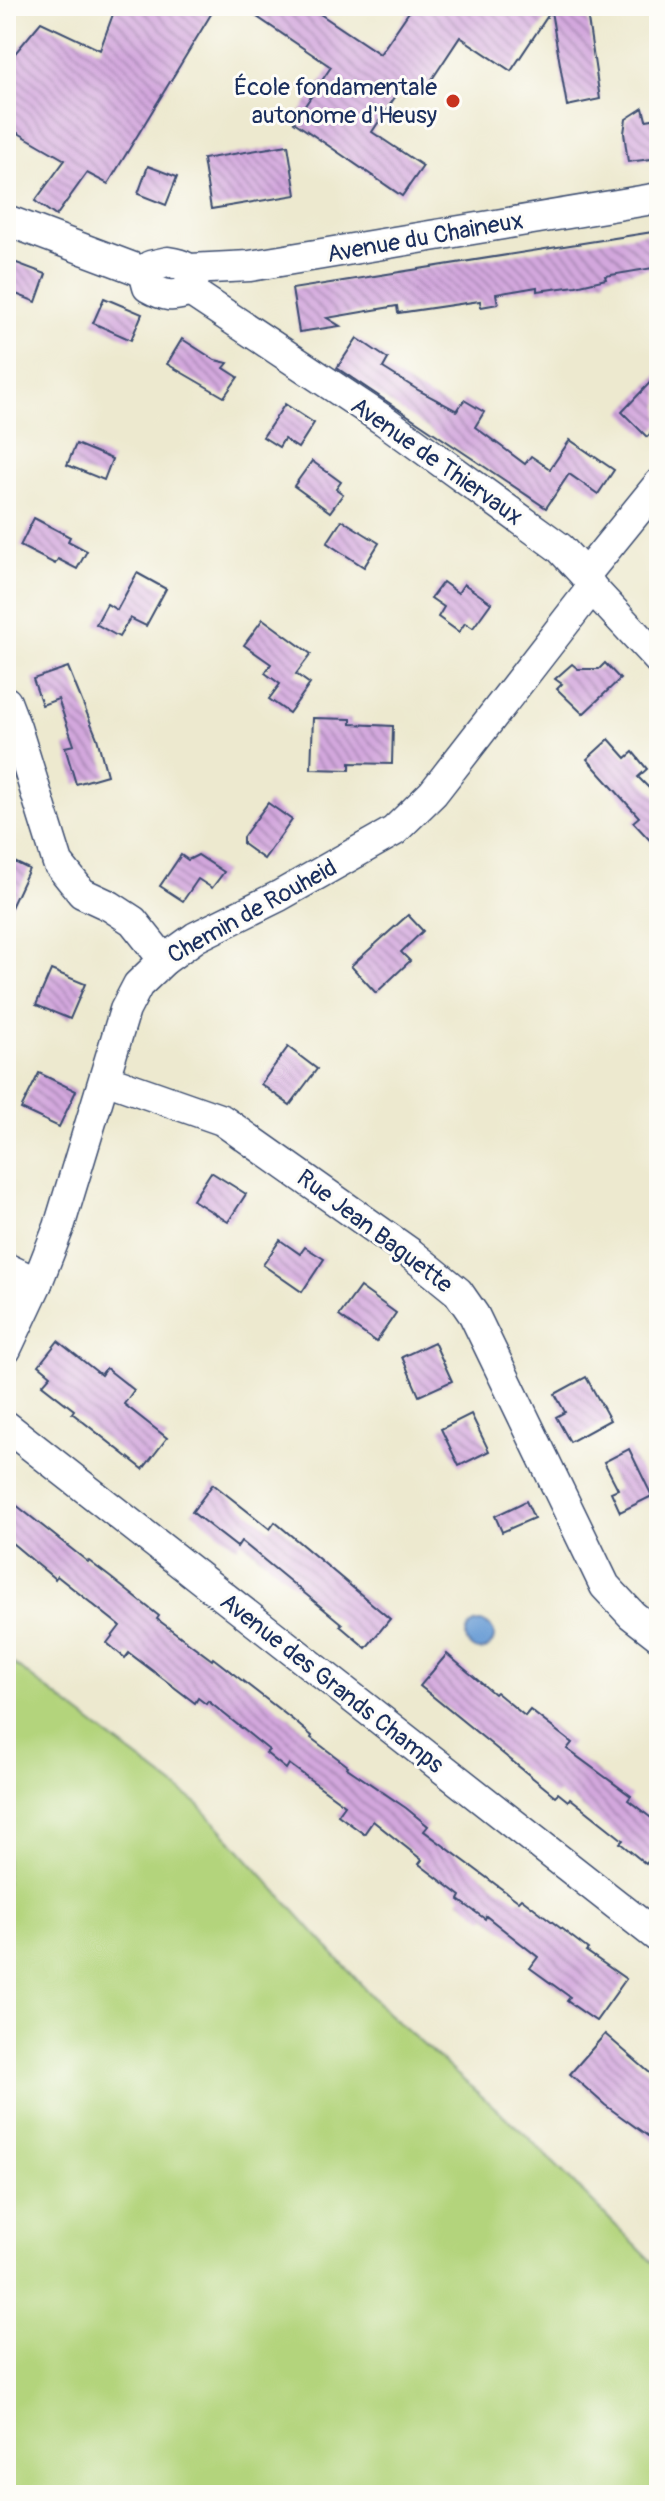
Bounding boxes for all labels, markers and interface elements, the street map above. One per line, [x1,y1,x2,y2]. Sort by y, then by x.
place label: École fondamentale autonome d'Heusy [234,73,437,130]
marker: École fondamentale autonome d'Heusy [444,92,462,110]
street label: Avenue du Chaineux [325,206,525,269]
street label: Avenue de Thiervaux [345,391,528,532]
street label: Chemin de Rouheid [163,853,342,970]
street label: Rue Jean Baguette [291,1163,458,1299]
street label: Avenue des Grands Champs [214,1587,449,1780]

